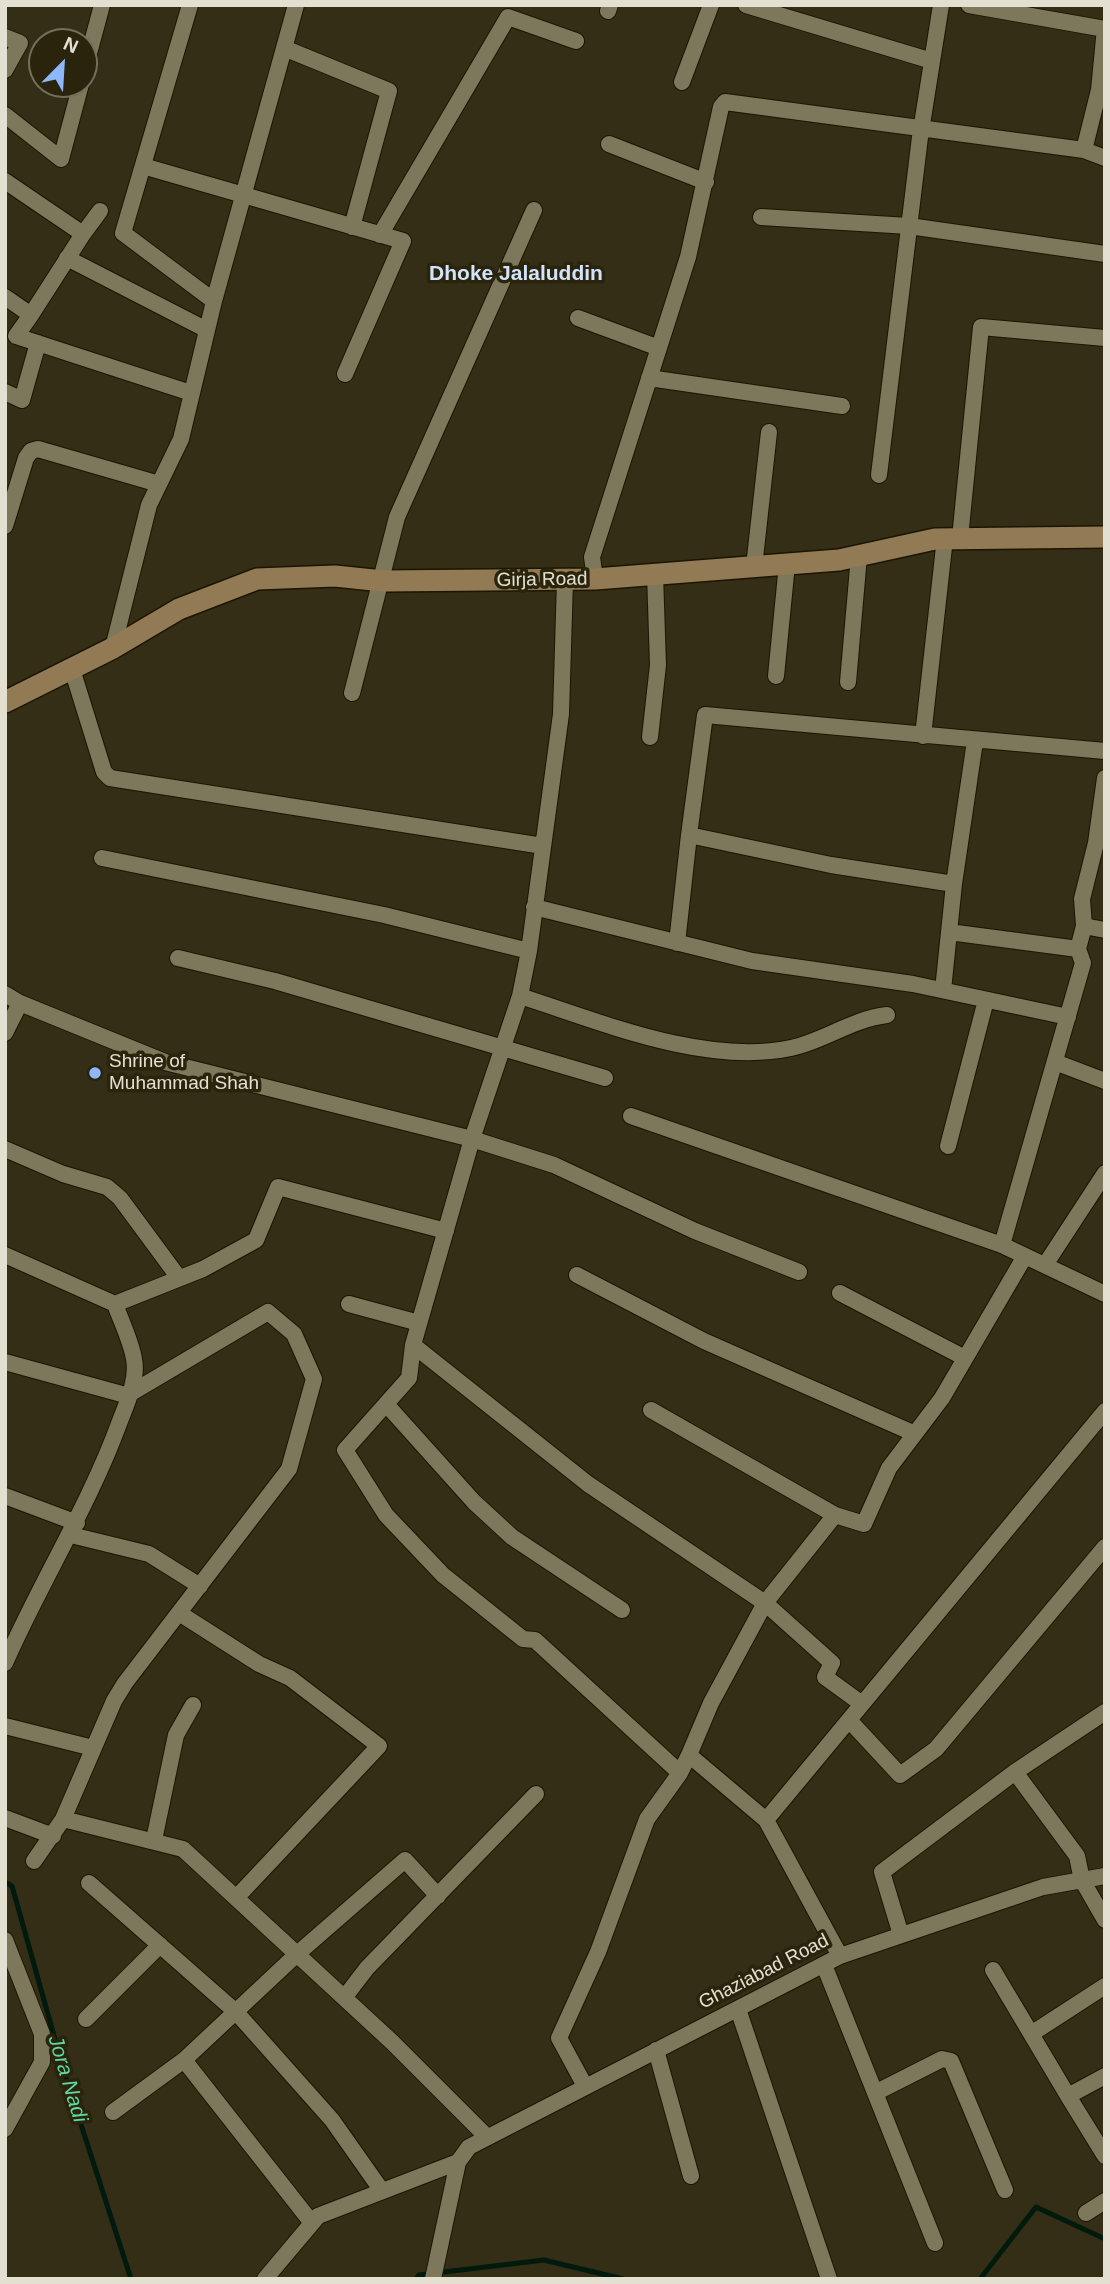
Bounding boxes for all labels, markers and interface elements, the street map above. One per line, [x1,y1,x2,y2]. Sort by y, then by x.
north arrow [28,28,98,98]
text: N [60,33,81,58]
district label: Dhoke Jalaluddin [429,261,603,287]
street label: Girja Road [496,568,588,592]
place label: Shrine of Muhammad Shah [109,1051,259,1095]
marker: Shrine of Muhammad Shah [87,1065,103,1081]
street label: Ghaziabad Road [695,1929,833,2015]
water label: Jora Nadi [42,2032,92,2126]

